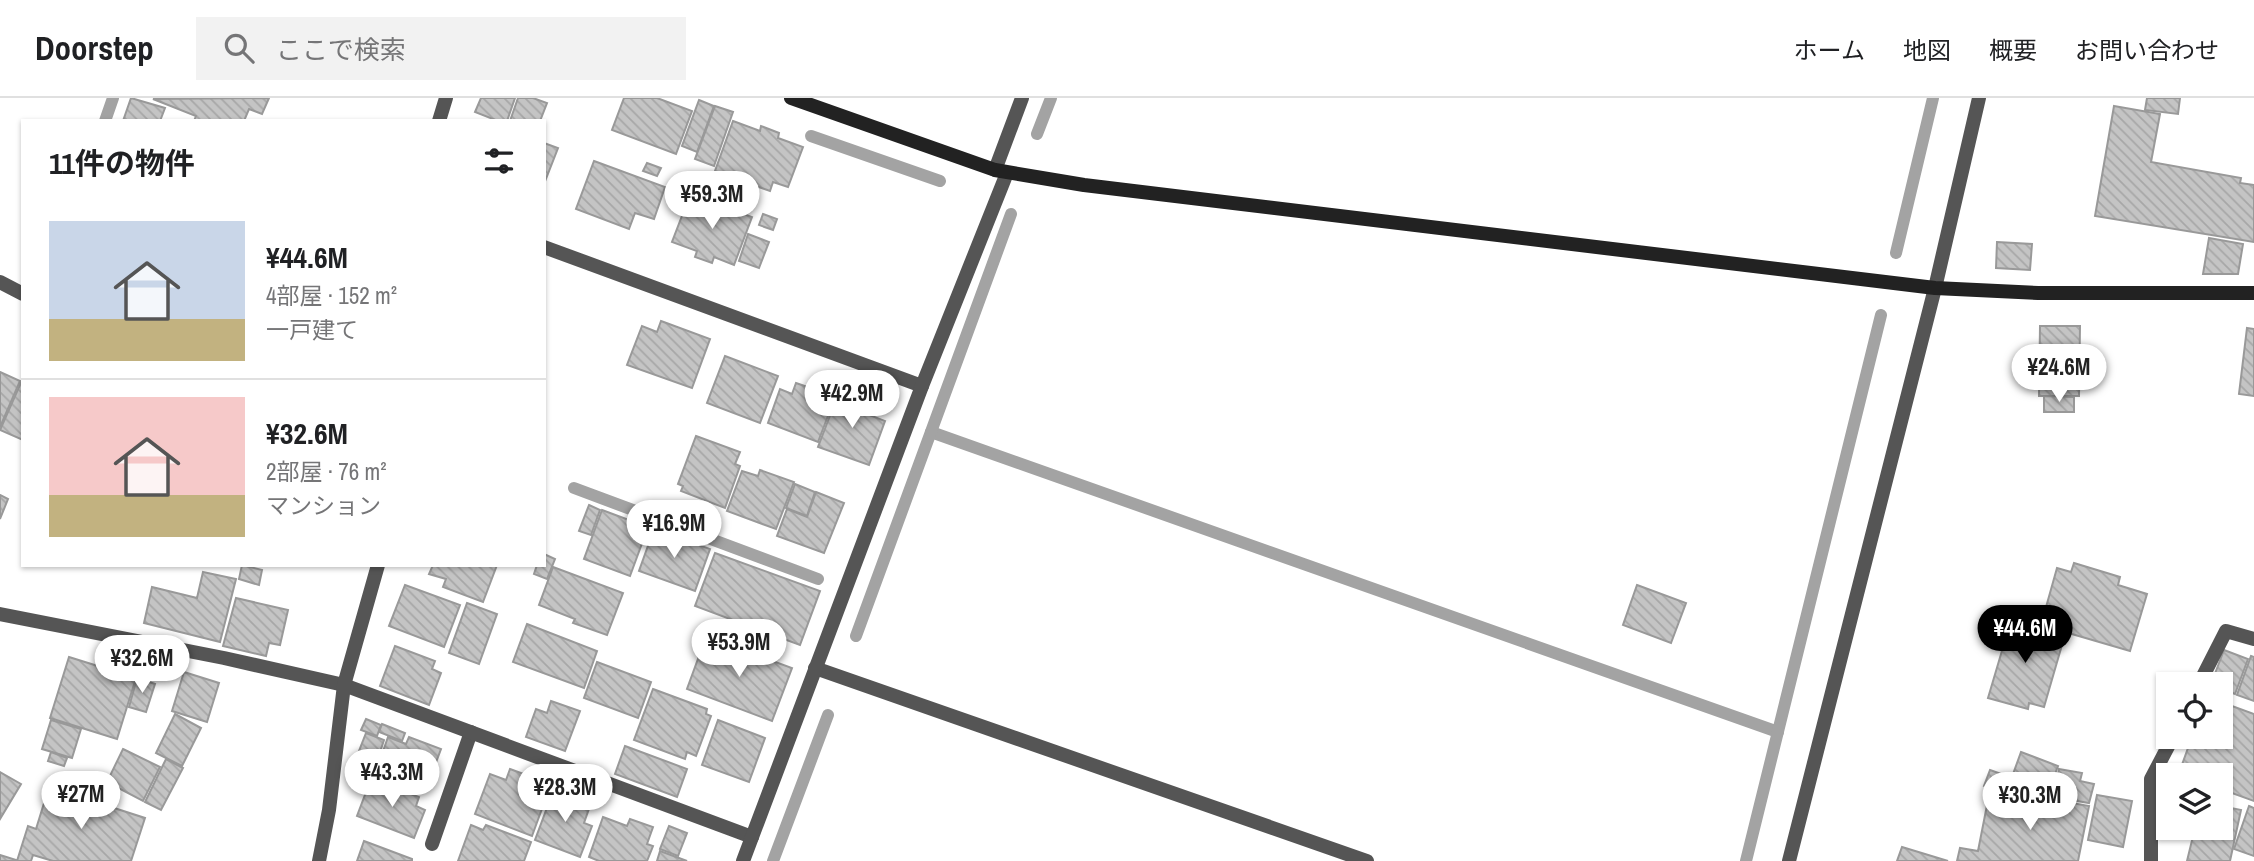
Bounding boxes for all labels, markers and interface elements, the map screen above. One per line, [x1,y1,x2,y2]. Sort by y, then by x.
search box [196,17,686,80]
text: Doorstep [35,26,154,70]
icon: search [220,29,258,67]
text: ここで検索 [276,32,406,67]
text: ホーム [1794,34,1865,66]
text: 地図 [1903,34,1951,66]
text: 概要 [1989,34,2037,66]
text: お問い合わせ [2075,34,2219,66]
icon: filters [480,142,518,180]
text: 11件の物件 [49,143,195,183]
pin: ¥59.3M [655,172,769,231]
text: ¥59.3M [681,178,743,209]
text: ¥44.6M [266,237,348,277]
icon: home [105,249,189,333]
text: 4部屋 · 152 m² [266,280,397,311]
text: 一戸建て [266,314,358,345]
pin: ¥24.6M [2002,344,2116,404]
text: ¥24.6M [2028,351,2090,382]
pin: ¥42.9M [795,370,909,430]
text: ¥42.9M [821,377,883,408]
text: ¥32.6M [266,413,348,453]
icon: home [105,425,189,509]
text: 2部屋 · 76 m² [266,456,386,487]
text: マンション [266,490,381,521]
pin: ¥16.9M [617,500,731,560]
text: ¥16.9M [643,507,705,538]
pin: ¥44.6M [1968,606,2082,665]
text: ¥44.6M [1994,612,2056,643]
pin: ¥53.9M [682,620,796,679]
text: ¥53.9M [708,626,770,657]
pin: ¥32.6M [85,636,199,695]
text: ¥32.6M [111,642,173,673]
map controls [2156,672,2233,840]
button: locate [2156,672,2233,749]
pin: ¥43.3M [335,750,449,809]
text: ¥43.3M [361,756,423,787]
button: layers [2156,763,2233,840]
pin: ¥28.3M [508,764,622,824]
text: ¥28.3M [534,771,596,802]
pin: ¥27M [40,772,122,831]
pin: ¥30.3M [1973,772,2087,832]
text: ¥27M [57,778,105,809]
text: ¥30.3M [1999,779,2061,810]

